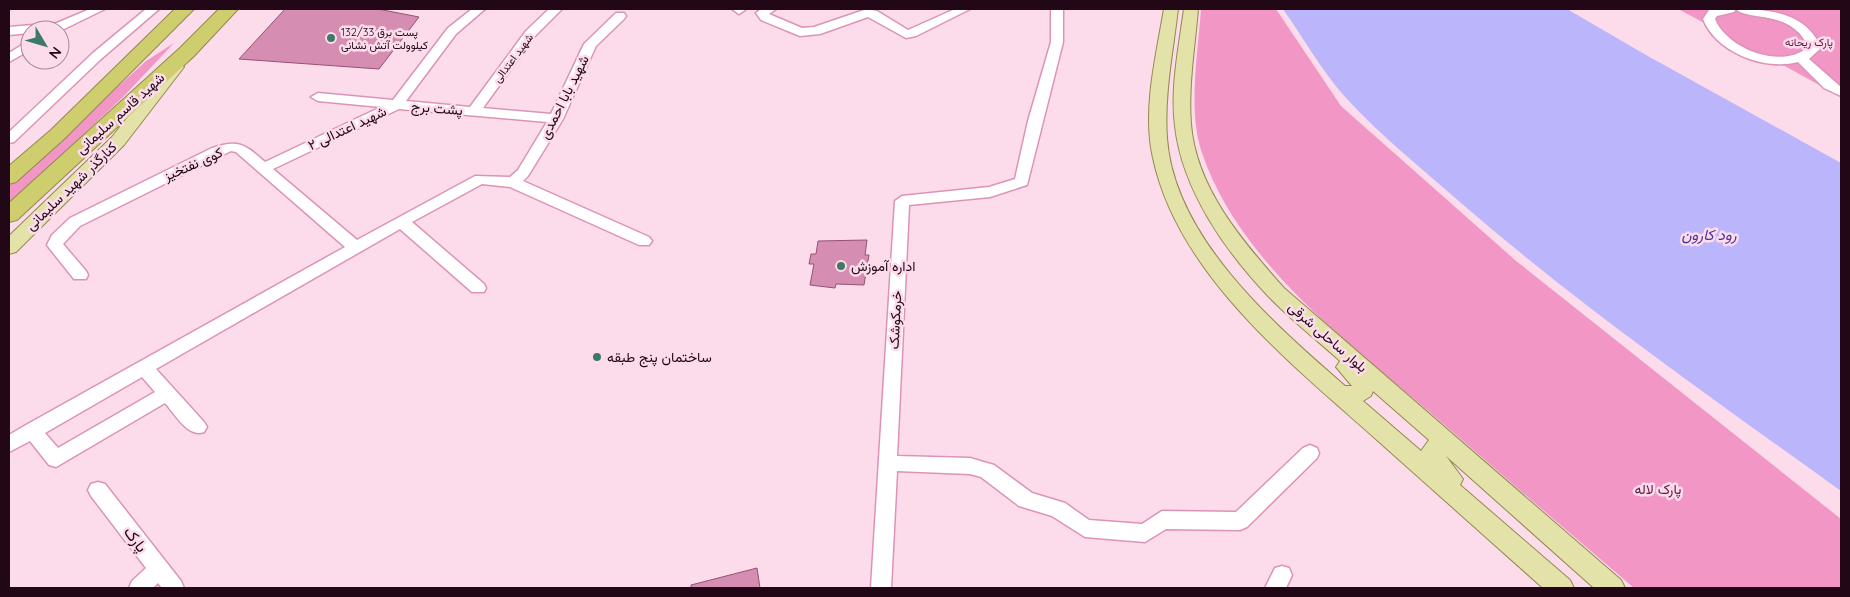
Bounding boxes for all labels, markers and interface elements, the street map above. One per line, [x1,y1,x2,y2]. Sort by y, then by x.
north arrow [20,20,70,70]
place label: پست برق 132/33 کیلوولت آتش نشانی [341,25,428,52]
street label: شهید اعتدالی [490,30,536,85]
marker: پست برق 132/33 کیلوولت آتش نشانی [325,32,337,44]
park label: پارک ریحانه [1785,35,1833,50]
text: N [45,43,66,63]
street label: شهید بابا احمدی [535,52,593,142]
street label: شهید قاسم سلیمانی [72,68,168,158]
street label: پشت برج [410,97,464,121]
street label: شهید اعتدالی ۲ [305,102,389,154]
street label: کنارگذر شهید سلیمانی [22,138,120,234]
street label: کوی نفتخیز [160,143,225,185]
water label: رود کارون [1681,225,1737,244]
place label: اداره آموزش [851,257,915,275]
marker: اداره آموزش [835,260,847,272]
street label: خرمکوشک [884,290,906,350]
street label: بلوار ساحلی شرقی [1285,298,1371,376]
place label: ساختمان پنج طبقه [607,348,712,368]
marker: ساختمان پنج طبقه [591,351,603,363]
park label: پارک لاله [1635,480,1681,499]
street label: پارک [118,522,152,557]

